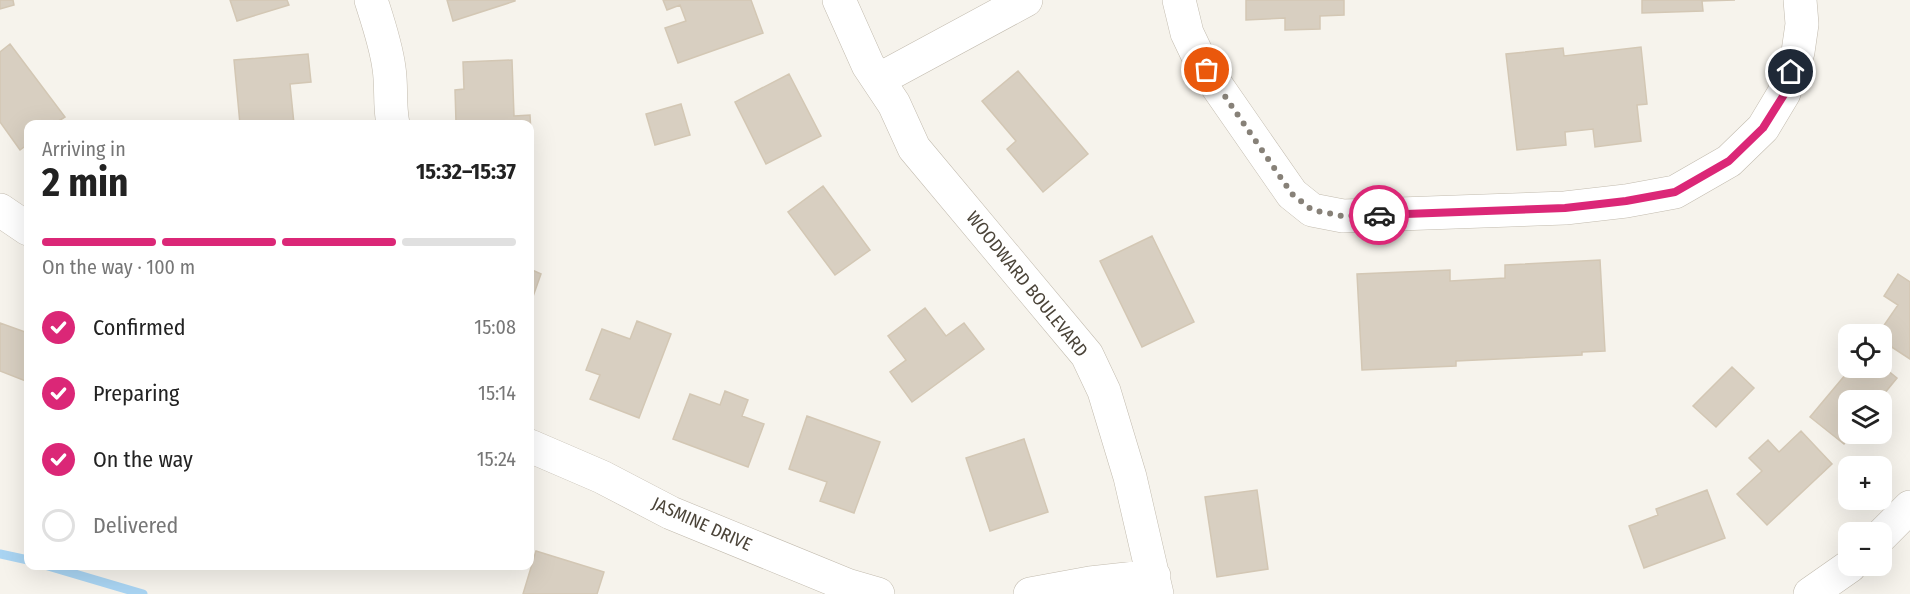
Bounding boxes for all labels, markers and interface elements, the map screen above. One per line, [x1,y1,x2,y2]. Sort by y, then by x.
pin [1181,44,1232,95]
pin [1765,46,1816,97]
icon: bag [1190,53,1223,86]
icon: home [1774,55,1807,88]
text: Arriving in [42,137,126,161]
text: 15:32–15:37 [416,158,516,185]
text: 2 min [42,160,128,206]
courier [1349,185,1409,245]
icon: car [1363,199,1396,232]
street label: WOODWARD BOULEVARD [962,207,1092,361]
text: On the way · 100 m [42,255,195,279]
icon: check [42,311,75,344]
text: Confirmed [93,314,186,341]
text: 15:08 [474,315,516,339]
map controls [1838,324,1892,576]
button: locate [1838,324,1892,378]
icon: check [42,377,75,410]
text: Preparing [93,380,179,407]
text: 15:14 [478,381,516,405]
button: layers [1838,390,1892,444]
icon: check [42,443,75,476]
text: On the way [93,446,193,473]
text: 15:24 [477,447,516,471]
button: + [1838,456,1892,510]
street label: JASMINE DRIVE [649,492,755,556]
text: Delivered [93,512,178,539]
button: − [1838,522,1892,576]

